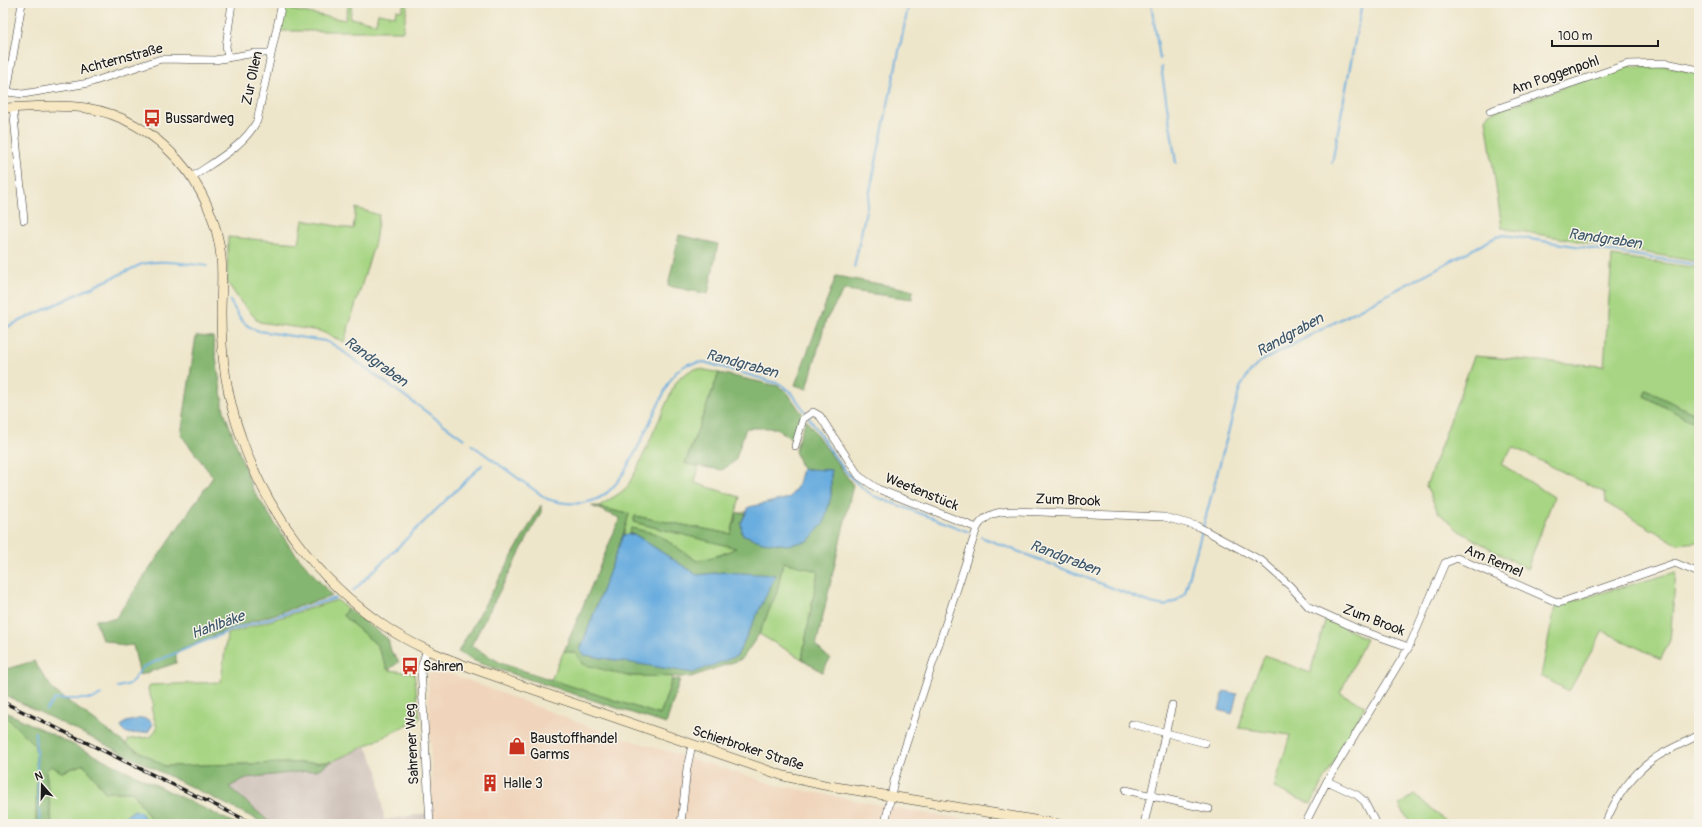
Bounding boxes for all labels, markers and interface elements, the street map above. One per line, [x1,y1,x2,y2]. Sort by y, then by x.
scale bar [1552,22,1658,48]
text: 100 m [1558,29,1593,44]
street label: Achternstraße [77,40,165,78]
street label: Zur Ollen [238,49,266,107]
street label: Am Poggenpohl [1509,52,1601,98]
bus stop icon: Bussardweg [142,108,162,128]
place label: Bussardweg [165,110,234,127]
water label: Randgraben [1567,224,1644,254]
water label: Randgraben [1253,308,1328,361]
water label: Randgraben [341,333,413,392]
water label: Randgraben [704,345,782,383]
street label: Weetenstück [883,470,961,515]
street label: Zum Brook [1035,490,1101,510]
water label: Randgraben [1027,536,1104,581]
street label: Am Remel [1462,541,1526,581]
street label: Zum Brook [1341,600,1408,640]
water label: Hahlbäke [189,606,249,643]
bus stop icon: Sahren [400,656,420,676]
place label: Sahren [423,658,464,675]
street label: Sahrener Weg [401,703,423,785]
street label: Schierbroker Straße [690,722,806,774]
place label: Baustoffhandel Garms [530,730,618,763]
shop icon: Baustoffhandel Garms [507,736,527,756]
north arrow [22,765,62,805]
text: N [33,769,45,783]
building icon: Halle 3 [480,773,500,793]
place label: Halle 3 [503,775,543,792]

